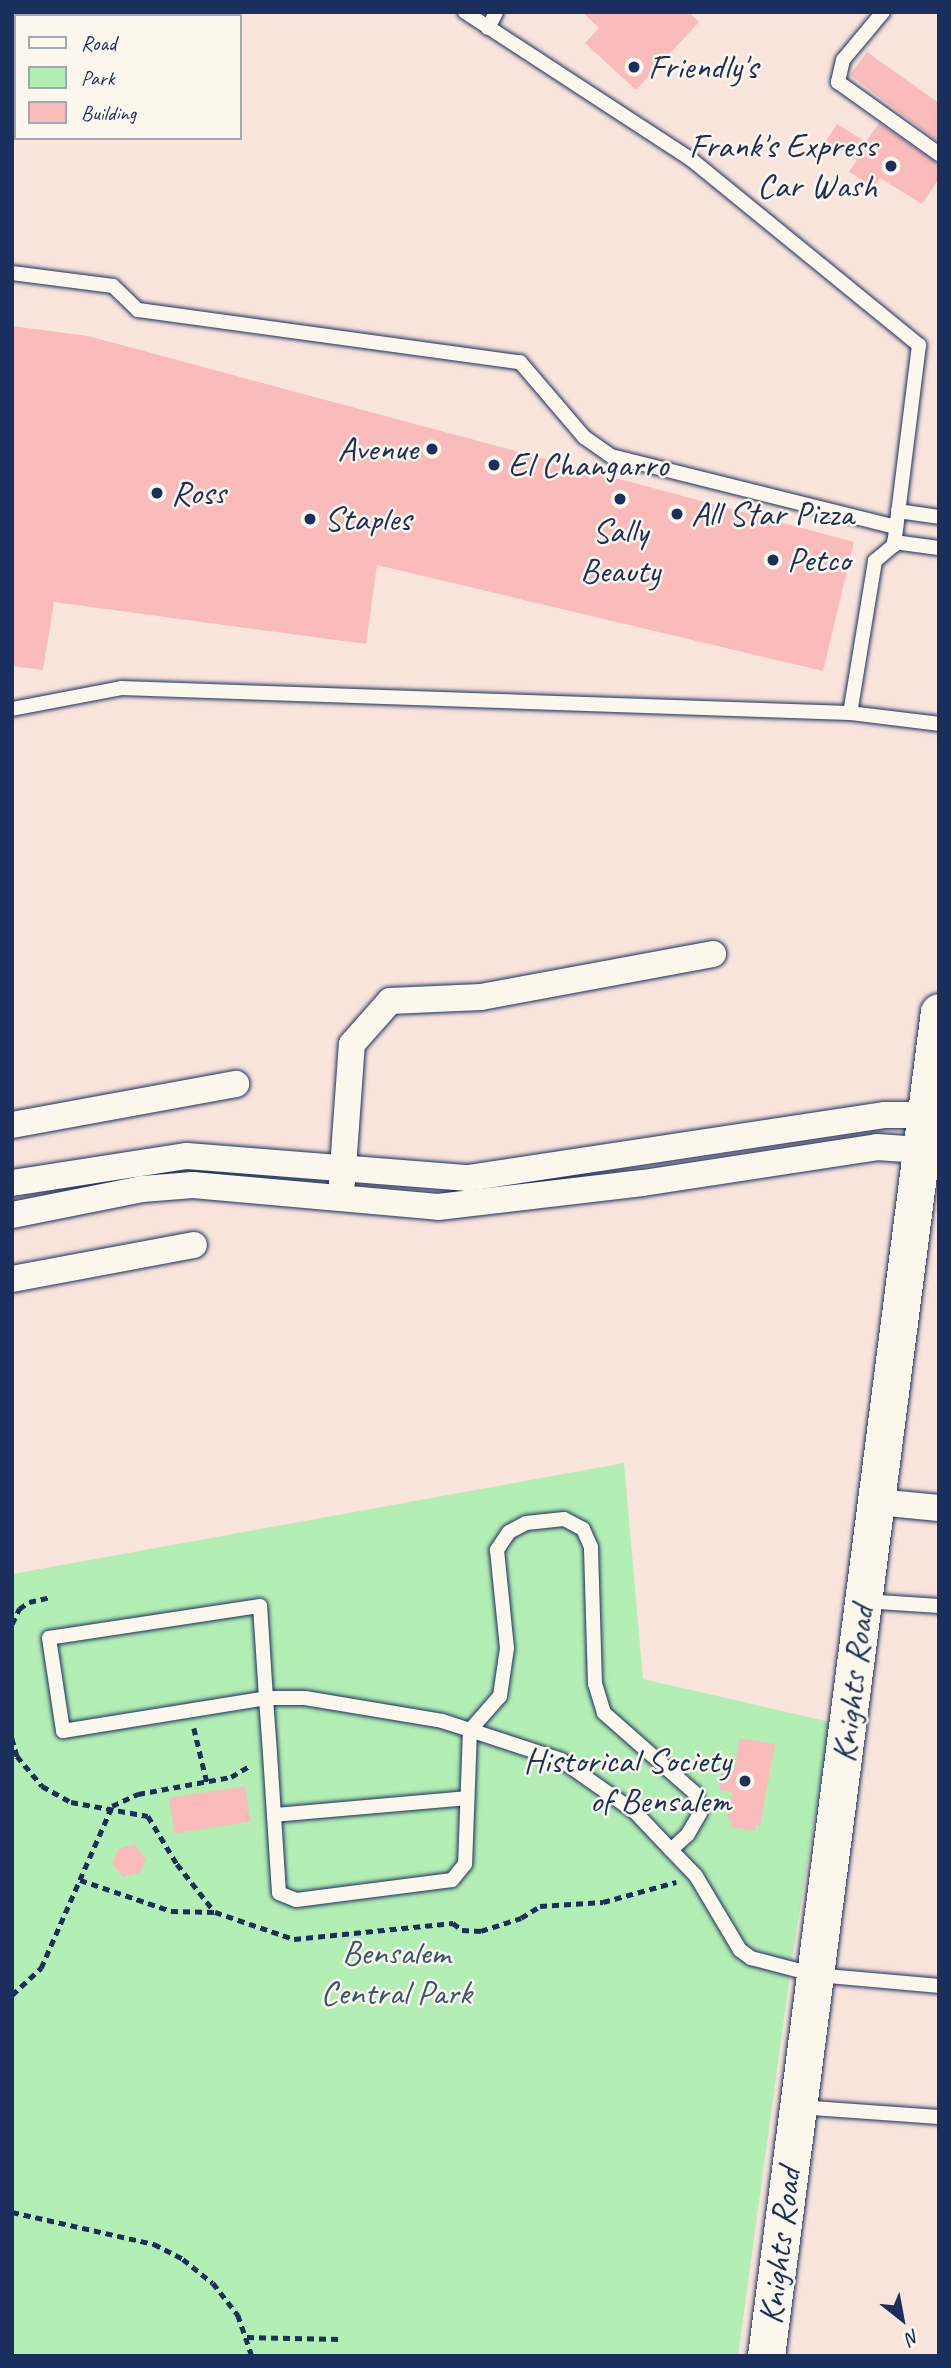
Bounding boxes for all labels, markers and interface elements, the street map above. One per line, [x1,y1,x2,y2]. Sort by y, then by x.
legend [14,14,242,140]
text: Road [81,30,116,56]
place label: Friendly's [648,46,758,88]
marker: Friendly's [626,59,642,75]
text: Park [81,65,114,91]
text: Building [81,100,136,126]
place label: Frank's Express Car Wash [689,125,877,207]
marker: Frank's Express Car Wash [883,158,899,174]
place label: Avenue [338,428,418,470]
marker: Avenue [424,441,440,457]
place label: El Changarro [508,444,669,486]
marker: El Changarro [486,457,502,473]
place label: Ross [171,472,226,514]
marker: Ross [149,485,165,501]
marker: Sally Beauty [612,491,628,507]
place label: All Star Pizza [691,493,854,535]
place label: Staples [324,498,411,540]
marker: All Star Pizza [669,506,685,522]
place label: Sally Beauty [580,510,660,592]
marker: Staples [302,511,318,527]
place label: Petco [787,539,850,581]
marker: Petco [765,552,781,568]
street label: Knights Road [823,1603,883,1765]
place label: Historical Society of Bensalem [524,1740,731,1822]
marker: Historical Society of Bensalem [737,1773,753,1789]
park label: Bensalem Central Park [320,1932,472,2014]
street label: Knights Road [750,2165,810,2327]
north arrow [867,2284,937,2354]
text: N [902,2324,924,2350]

